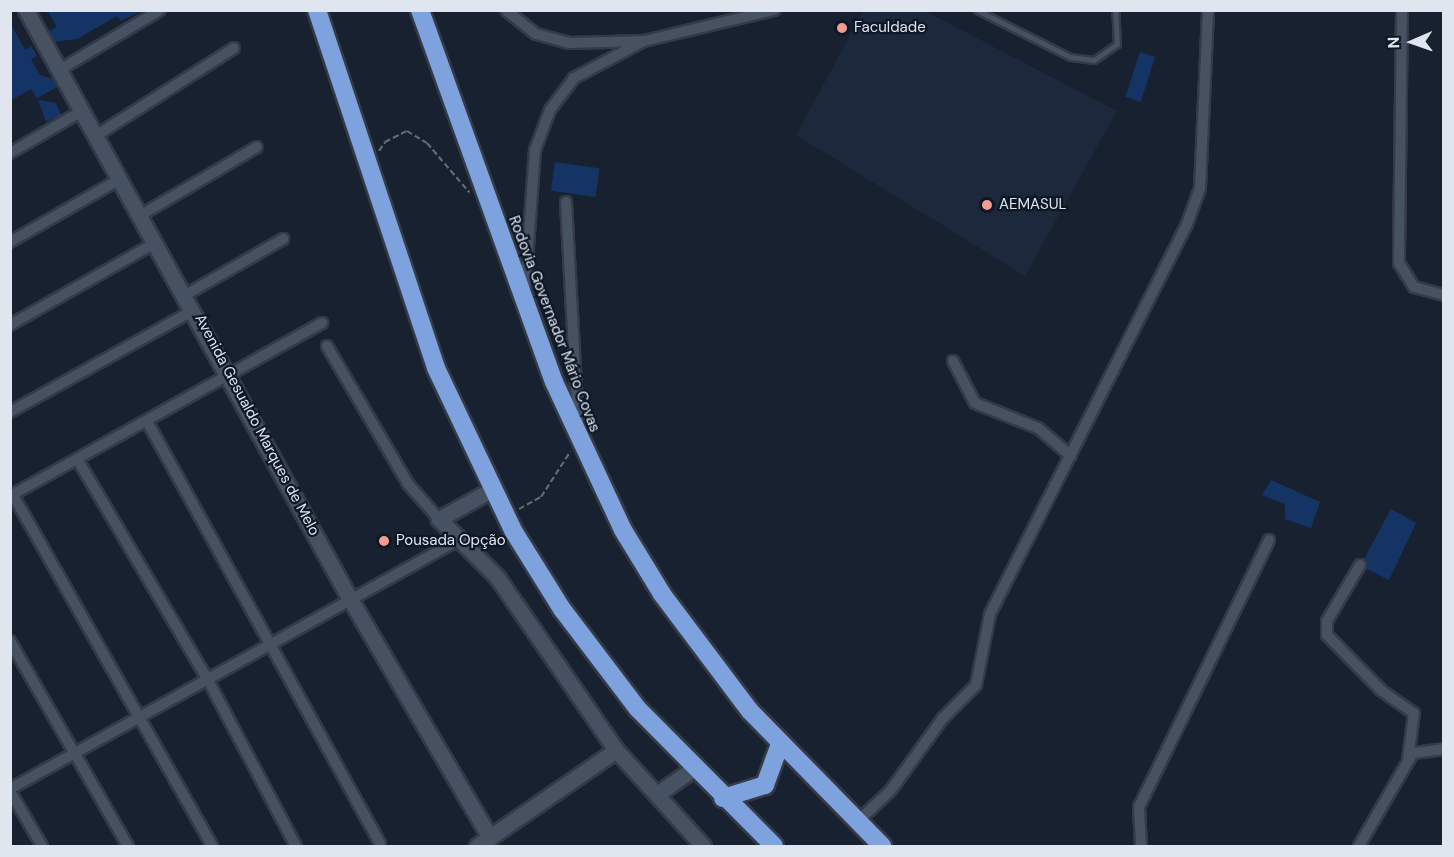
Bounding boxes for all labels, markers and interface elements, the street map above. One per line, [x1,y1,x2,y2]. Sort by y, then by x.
north arrow [1382,12,1442,72]
place label: Faculdade [854,19,926,37]
marker: Faculdade [835,21,849,35]
text: N [1383,36,1404,49]
place label: AEMASUL [999,196,1066,214]
marker: AEMASUL [980,198,994,212]
street label: Rodovia Governador Mário Covas [504,213,604,435]
street label: Avenida Gesualdo Marques de Melo [191,311,323,539]
place label: Pousada Opção [396,532,506,550]
marker: Pousada Opção [377,534,391,548]

